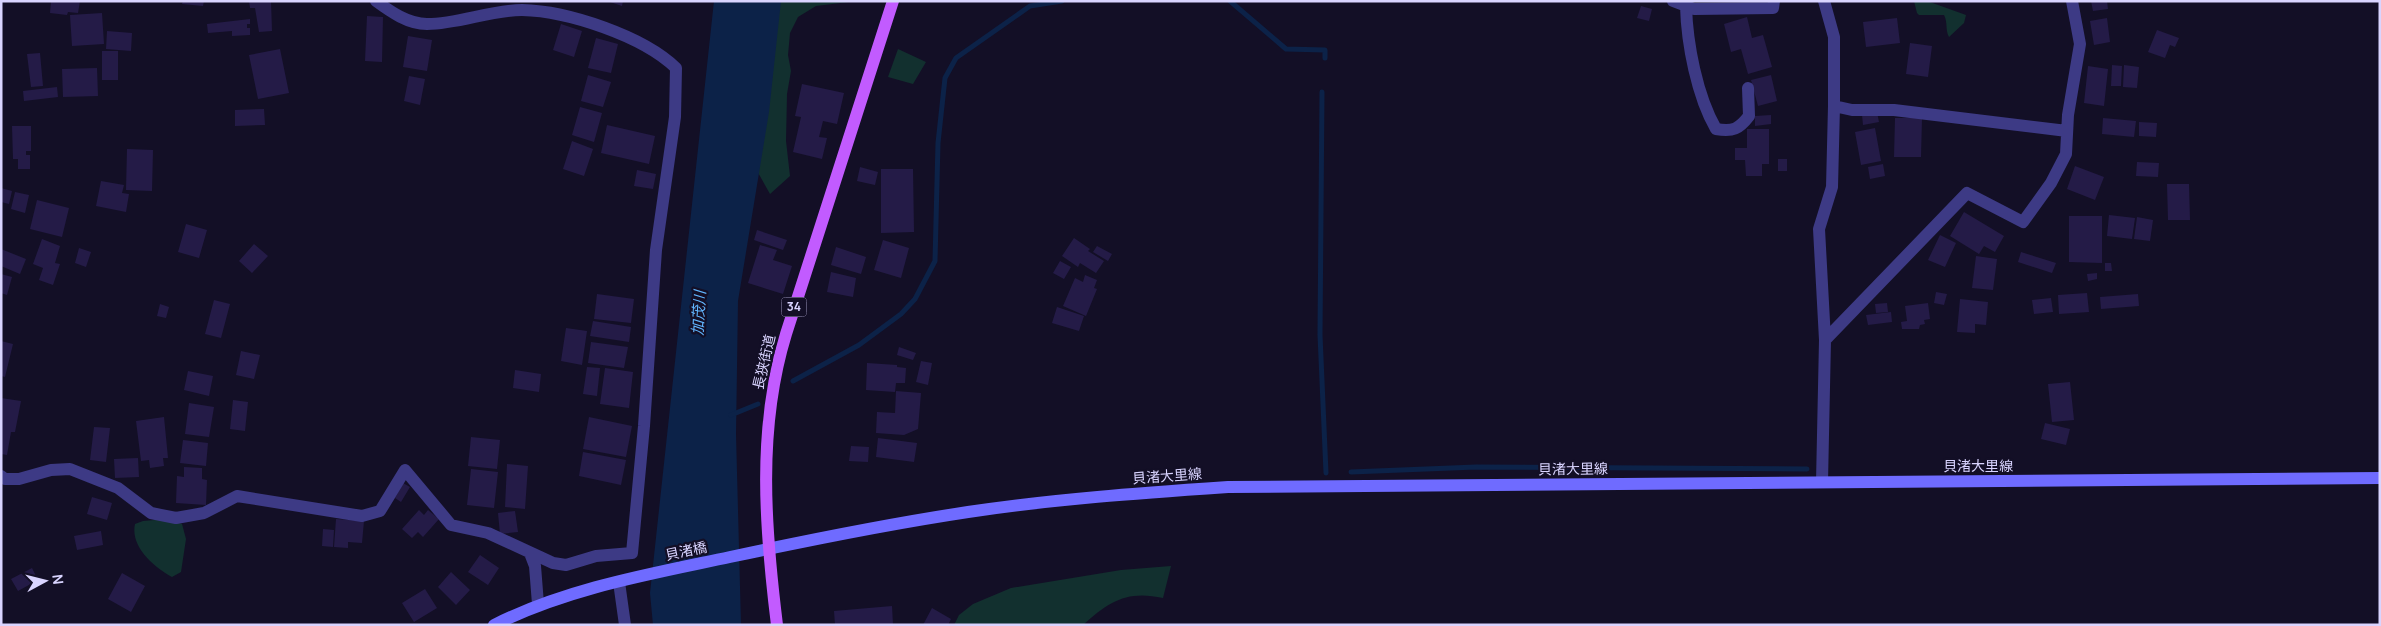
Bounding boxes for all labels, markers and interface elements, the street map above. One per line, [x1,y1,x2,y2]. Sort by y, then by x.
water label: 加茂川 [687,288,710,336]
road number: 34 [782,298,806,316]
street label: 長狭街道 [748,332,779,391]
street label: 貝渚大里線 [1943,456,2013,475]
street label: 貝渚大里線 [1538,458,1608,479]
street label: 貝渚大里線 [1131,464,1203,487]
street label: 貝渚橋 [663,537,708,564]
north arrow [20,556,70,606]
text: N [48,573,68,586]

